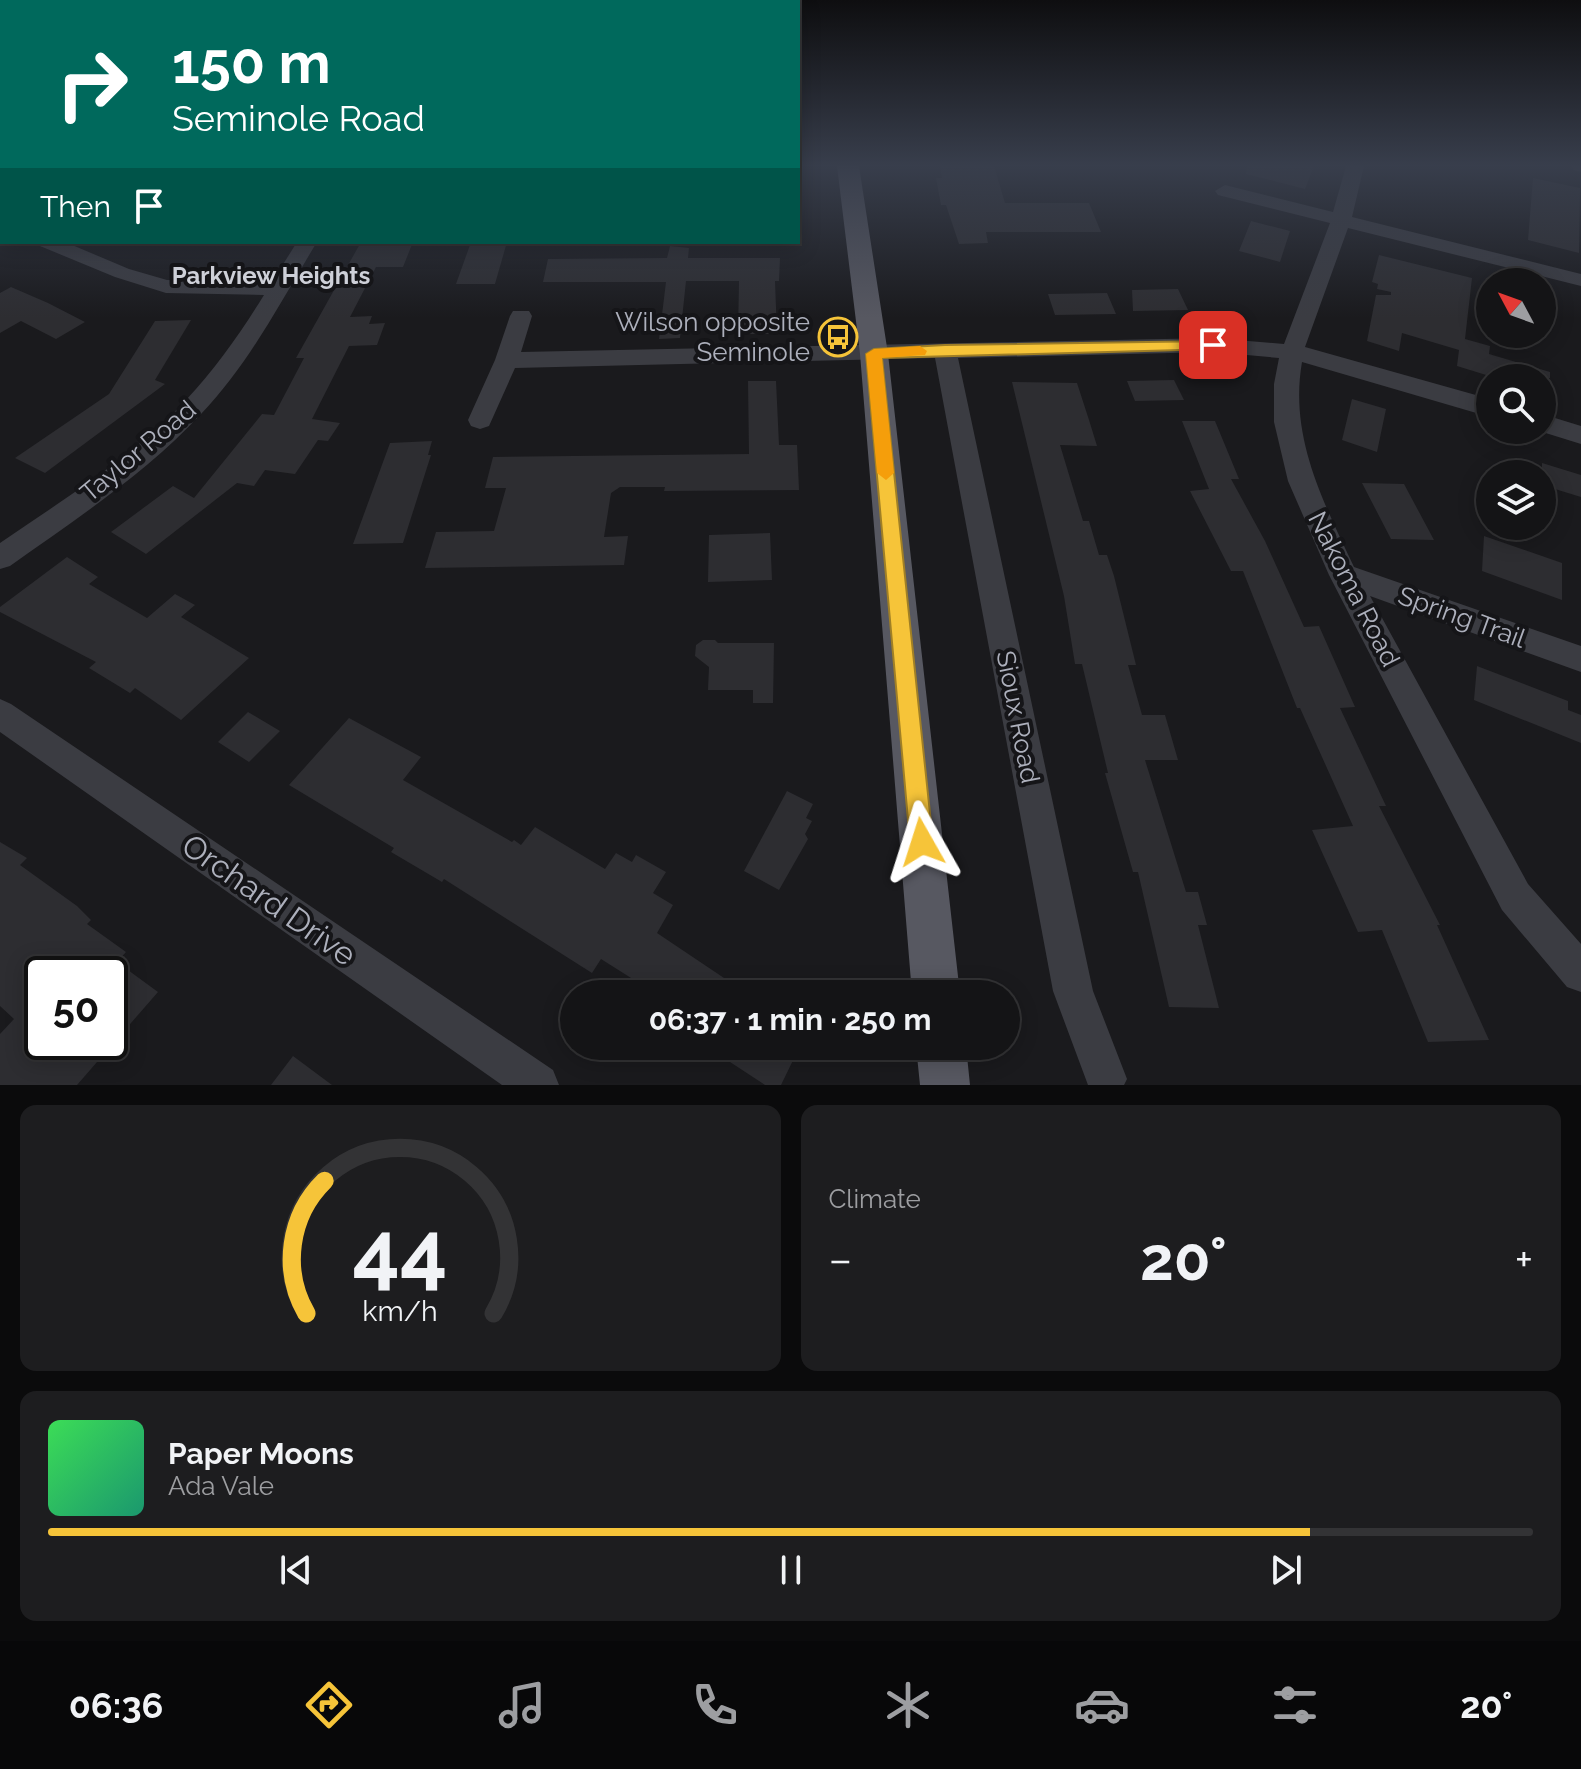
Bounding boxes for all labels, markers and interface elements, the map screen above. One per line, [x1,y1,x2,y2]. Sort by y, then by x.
text: 150 m [172,30,331,96]
icon: right [40,32,144,136]
text: Seminole Road [172,97,425,139]
icon: arrive [127,184,171,228]
text: Then [40,189,111,224]
district label: Parkview Heights [172,261,370,290]
north arrow [1476,268,1556,348]
map controls [1476,268,1556,540]
place label: Wilson opposite Seminole [615,307,810,367]
pin [1179,311,1247,379]
bus stop icon: Wilson opposite Seminole [817,316,859,358]
icon: arrive [1191,323,1235,367]
button: search [1476,364,1556,444]
street label: Taylor Road [74,394,202,508]
button: layers [1476,460,1556,540]
street label: Nakoma Road [1302,507,1406,671]
street label: Spring Trail [1394,580,1531,654]
street label: Sioux Road [990,648,1046,786]
position arrow [880,800,964,884]
street label: Orchard Drive [175,826,363,973]
speed limit sign: 50 [24,956,128,1060]
text: 06:37 · 1 min · 250 m [649,1002,931,1037]
text: Climate [829,1184,921,1214]
text: 44 [353,1202,448,1299]
text: 20° [1140,1224,1227,1294]
text: − [829,1234,852,1285]
text: + [1515,1234,1533,1285]
text: km/h [363,1294,438,1328]
text: Paper Moons [168,1436,354,1471]
text: Ada Vale [168,1471,274,1501]
icon: previous [274,1548,318,1592]
icon: pause [769,1548,813,1592]
icon: next [1264,1548,1308,1592]
icon: directions [301,1677,357,1733]
icon: music [494,1677,550,1733]
icon: phone [687,1677,743,1733]
icon: climate [880,1677,936,1733]
icon: car [1074,1677,1130,1733]
icon: filters [1267,1677,1323,1733]
text: 06:36 [69,1684,163,1726]
text: 20° [1460,1684,1512,1726]

